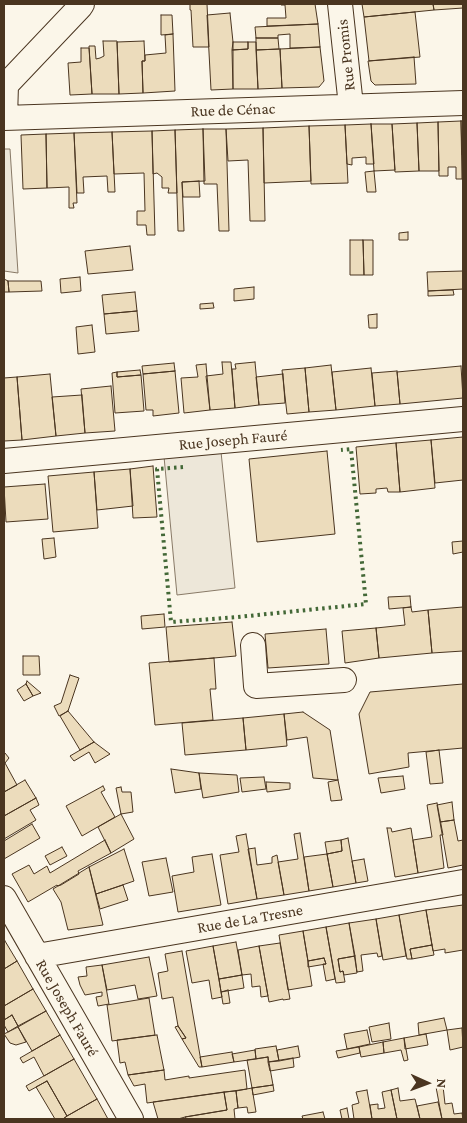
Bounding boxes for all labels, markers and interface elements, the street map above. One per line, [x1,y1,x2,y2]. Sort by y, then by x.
street label: Rue Promis [333,18,359,92]
street label: Rue de Cénac [190,99,276,121]
street label: Rue Joseph Fauré [178,426,288,454]
street label: Rue de La Tresne [196,900,304,938]
street label: Rue Joseph Fauré [31,956,103,1060]
north arrow [402,1058,452,1108]
text: N [434,1078,450,1089]

